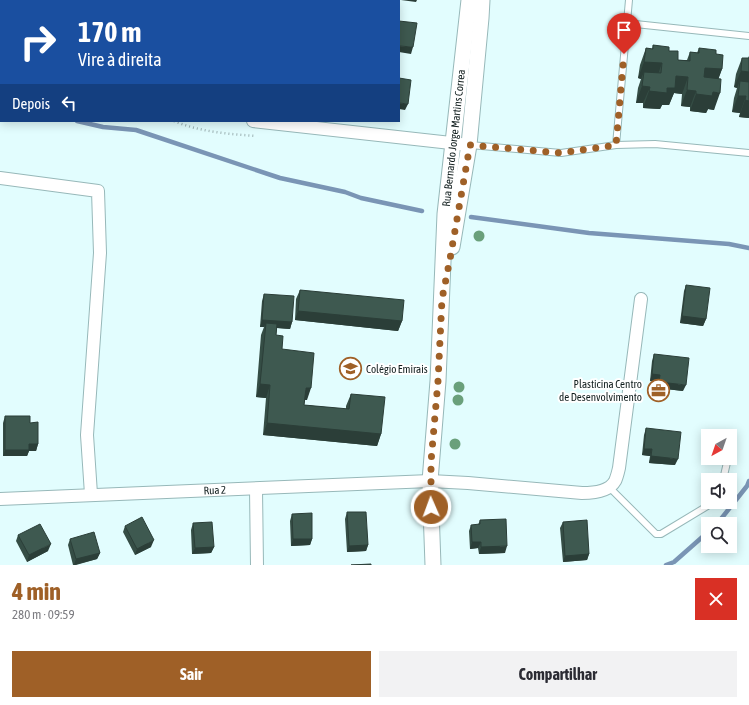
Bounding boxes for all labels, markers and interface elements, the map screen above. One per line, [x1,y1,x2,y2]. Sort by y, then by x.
pin [607,13,641,54]
icon: right [12,16,64,68]
text: 170 m [78,16,141,48]
icon: arrive [613,19,635,41]
text: Vire à direita [78,49,162,70]
street label: Rua Bernardo Jorge Martins Correa [440,69,467,207]
icon: left [58,92,80,114]
text: Depois [12,95,50,112]
school or university icon: Colégio Emirais [338,356,364,382]
place label: Colégio Emirais [366,363,428,375]
office icon: Plasticina Centro de Desenvolvimento [645,377,671,403]
place label: Plasticina Centro de Desenvolvimento [559,378,642,403]
north arrow [701,429,737,465]
map controls [701,429,737,553]
button: sound [701,473,737,509]
street label: Rua 2 [203,484,226,496]
position arrow [410,486,452,528]
button: search [701,517,737,553]
text: 4 min [12,578,61,605]
button: close [695,578,737,620]
text: 280 m · 09:59 [12,607,75,622]
button: Sair [12,651,371,697]
button: Compartilhar [379,651,737,697]

